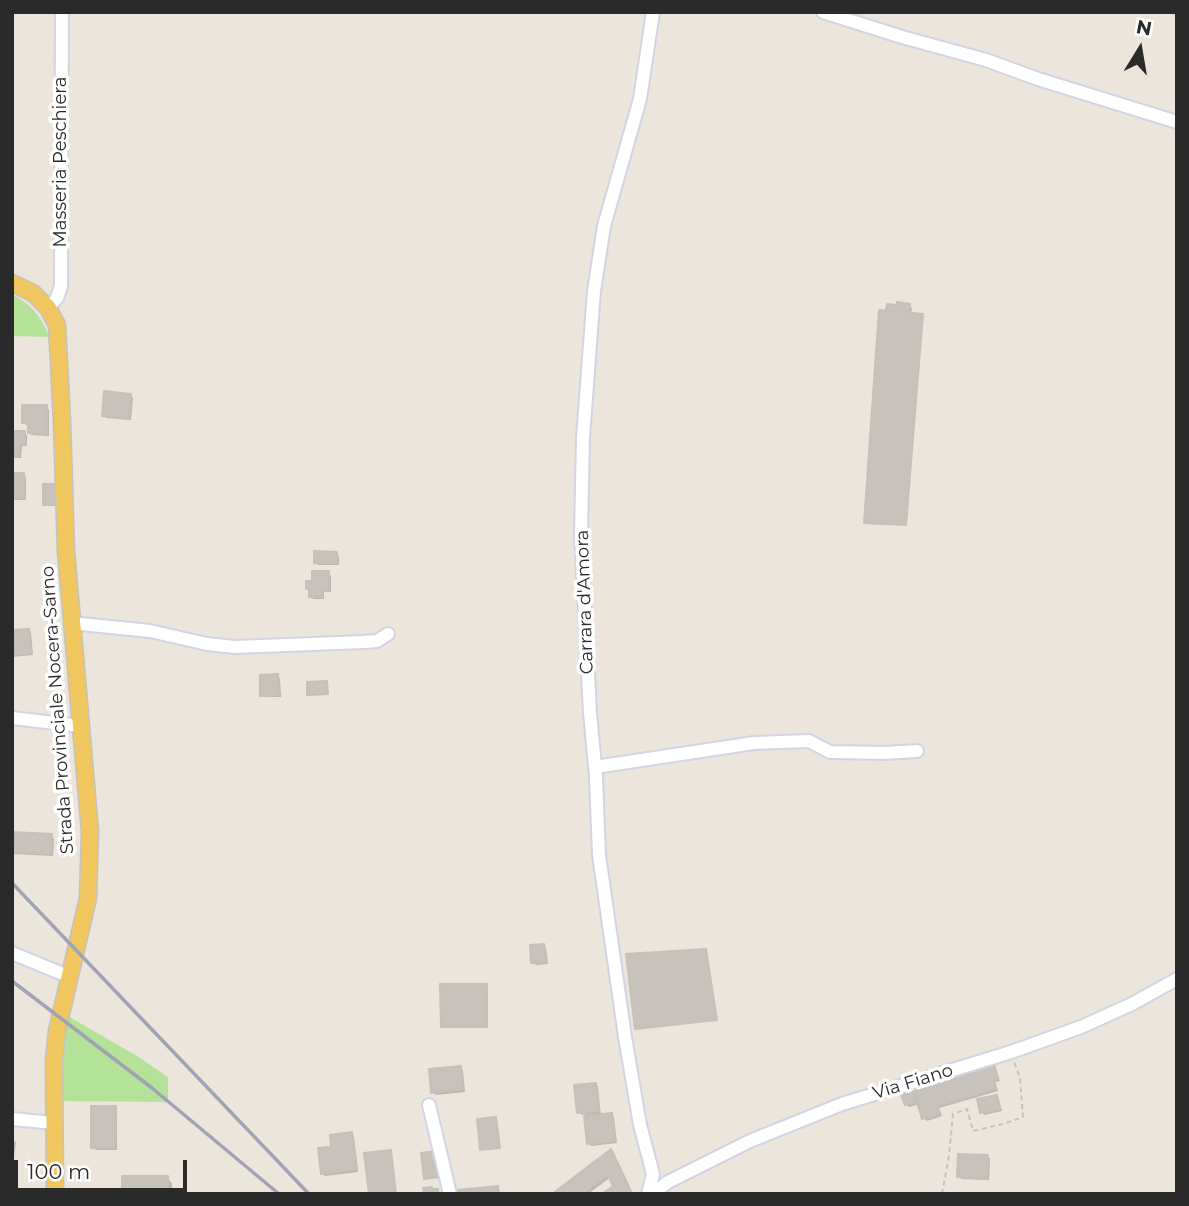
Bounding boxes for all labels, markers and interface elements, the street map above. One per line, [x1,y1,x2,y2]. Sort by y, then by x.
north arrow [1105,14,1175,84]
text: N [1134,15,1154,41]
street label: Masseria Peschiera [50,77,72,247]
street label: Carrara d'Amora [572,529,598,675]
street label: Strada Provinciale Nocera-Sarno [37,565,79,855]
street label: Via Fiano [870,1060,956,1104]
scale bar [18,1146,191,1190]
text: 100 m [27,1159,90,1184]

